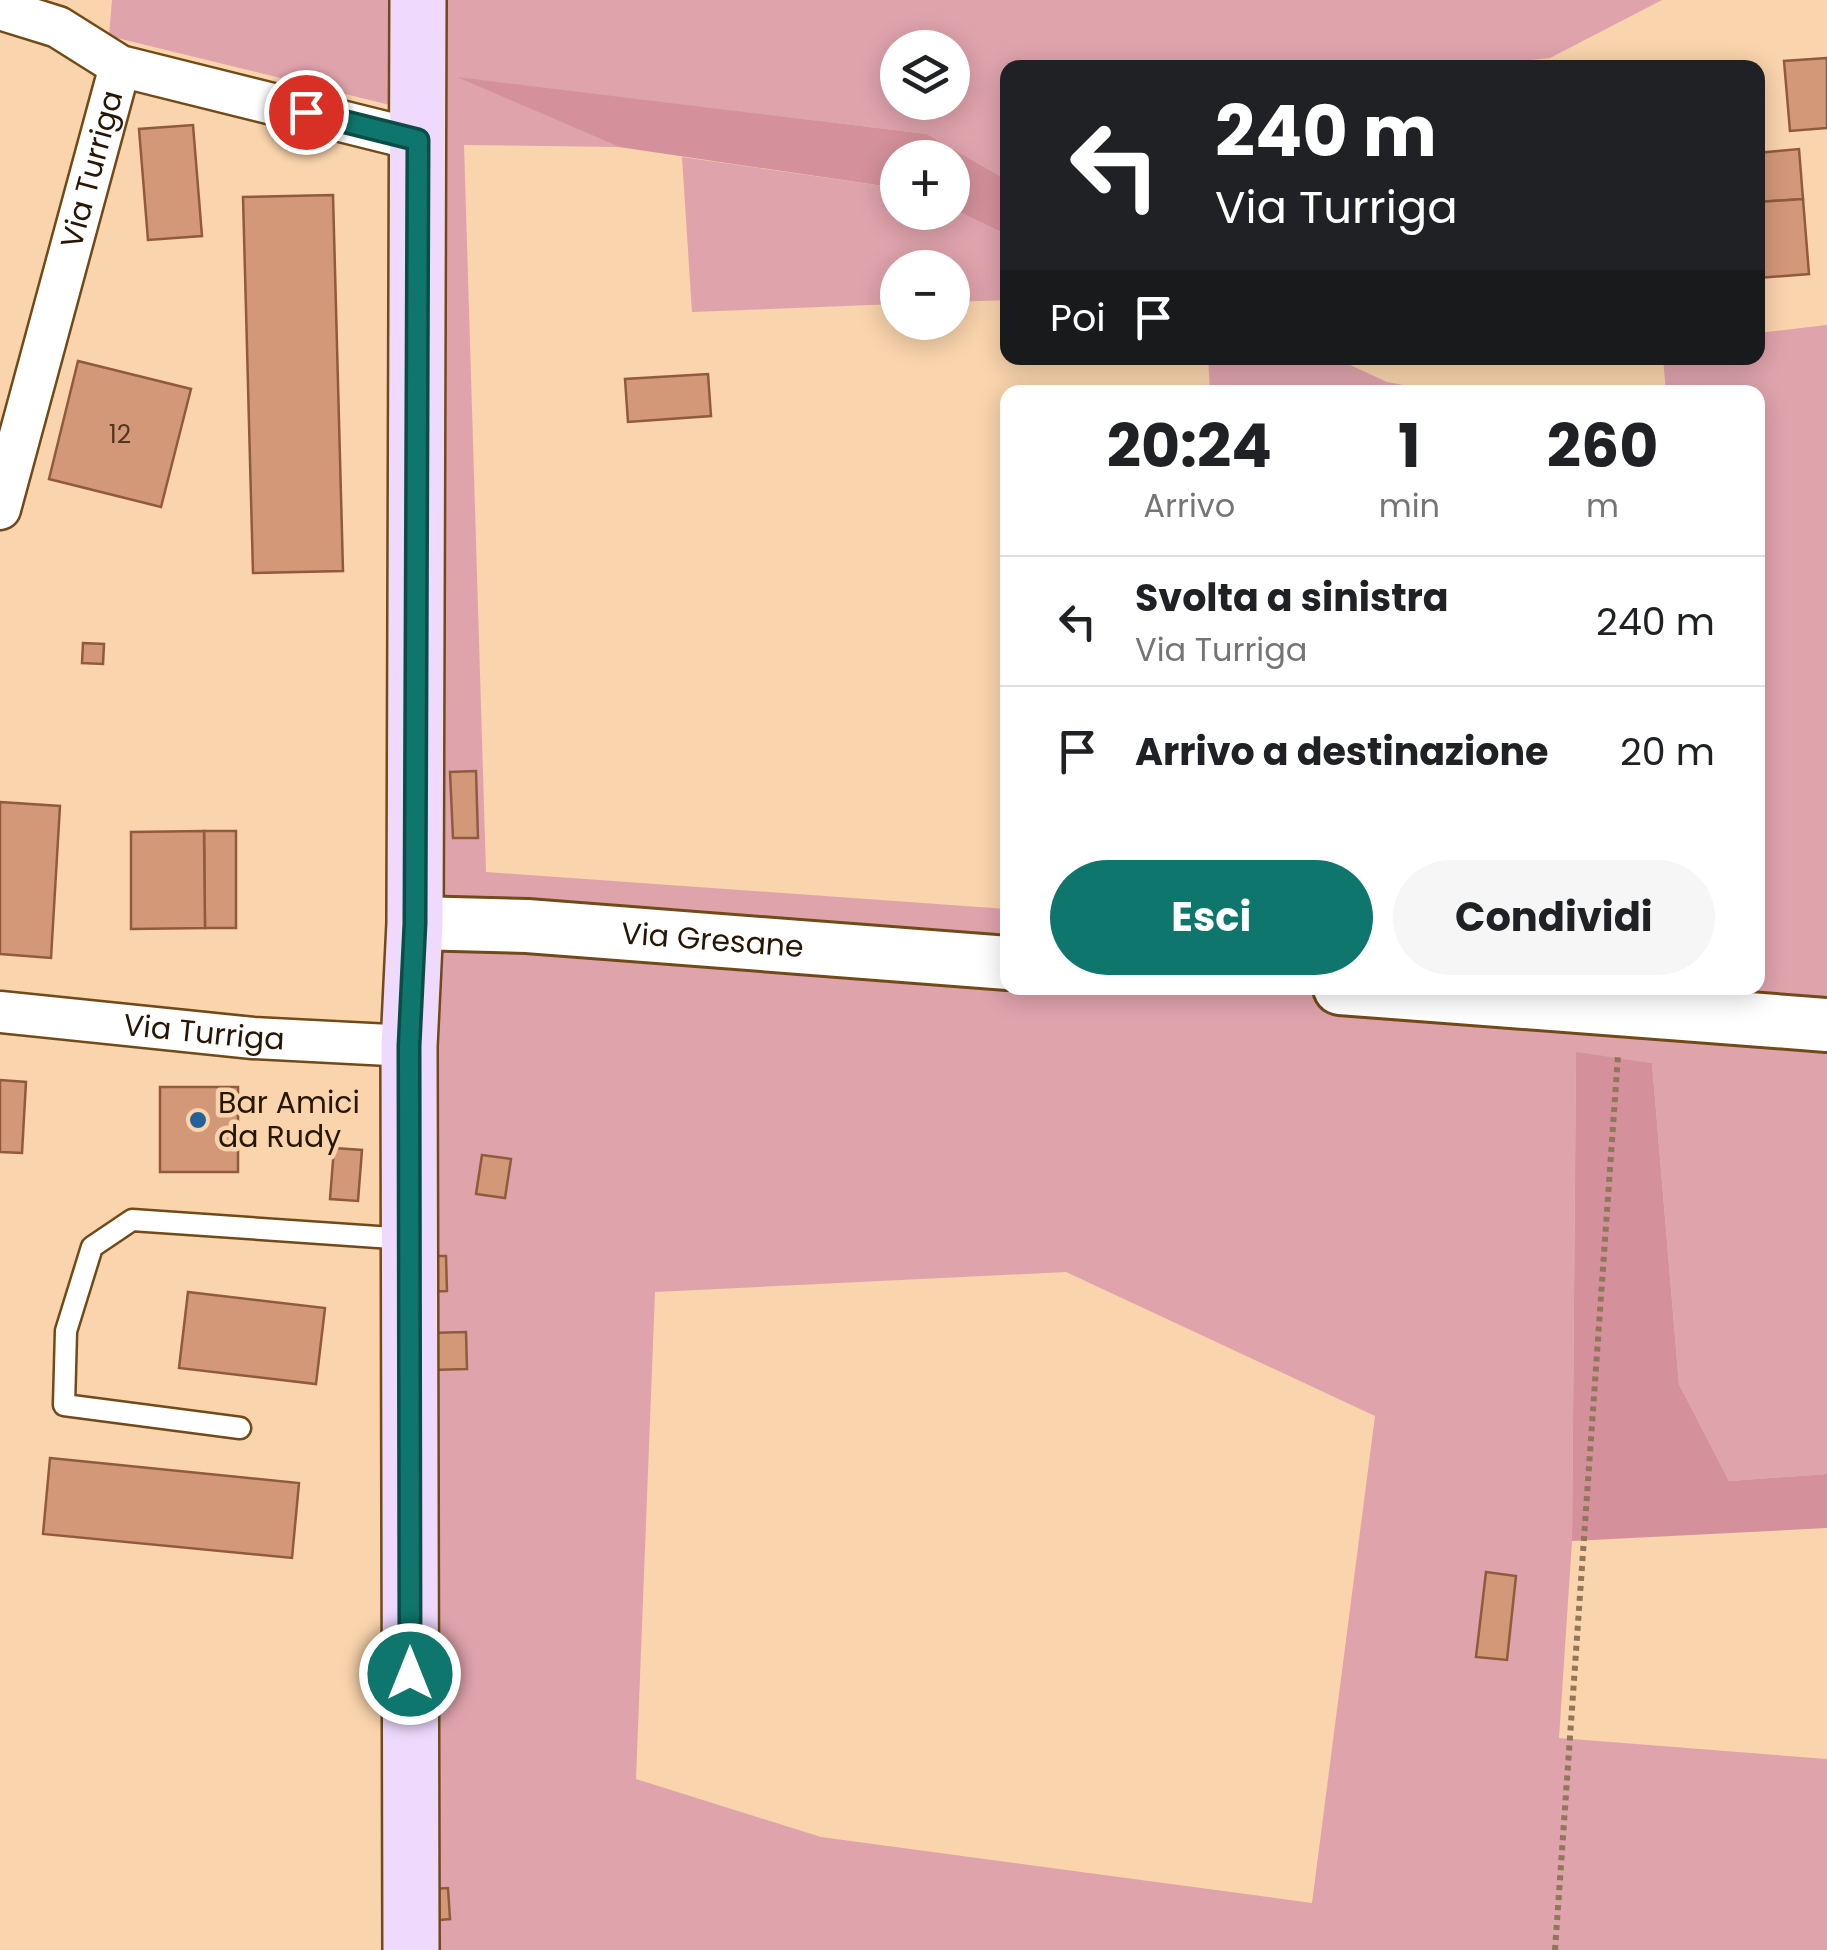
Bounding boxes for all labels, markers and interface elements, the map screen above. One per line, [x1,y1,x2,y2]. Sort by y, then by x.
map controls [880,30,970,340]
button: layers [880,30,970,120]
pin [264,70,349,155]
text: 240 m [1215,82,1437,181]
street label: Via Turriga [50,85,133,253]
icon: arrive [279,85,334,140]
icon: left [1050,100,1180,230]
button: + [880,140,970,230]
text: Via Turriga [1215,176,1458,239]
button: − [880,250,970,340]
icon: arrive [1126,290,1181,345]
text: Poi [1050,291,1106,344]
text: 20:24 [1107,404,1272,488]
text: 1 [1398,404,1421,488]
text: 260 [1547,404,1658,488]
house number: 12 [109,417,131,452]
text: Arrivo [1143,483,1235,528]
text: min [1379,483,1440,528]
text: m [1586,483,1619,528]
text: Svolta a sinistra [1135,571,1449,624]
icon: left [1050,594,1105,649]
text: 240 m [1596,595,1715,648]
text: Via Turriga [1135,627,1307,672]
icon: arrive [1050,724,1105,779]
text: Arrivo a destinazione [1135,725,1548,778]
text: 20 m [1620,725,1715,778]
button: Esci [1050,860,1373,975]
button: Condividi [1393,860,1715,975]
street label: Via Gresane [620,911,805,968]
street label: Via Turriga [121,1003,286,1061]
place label: Bar Amici da Rudy [218,1081,360,1158]
marker: Bar Amici da Rudy [187,1109,209,1131]
position arrow [358,1622,462,1726]

